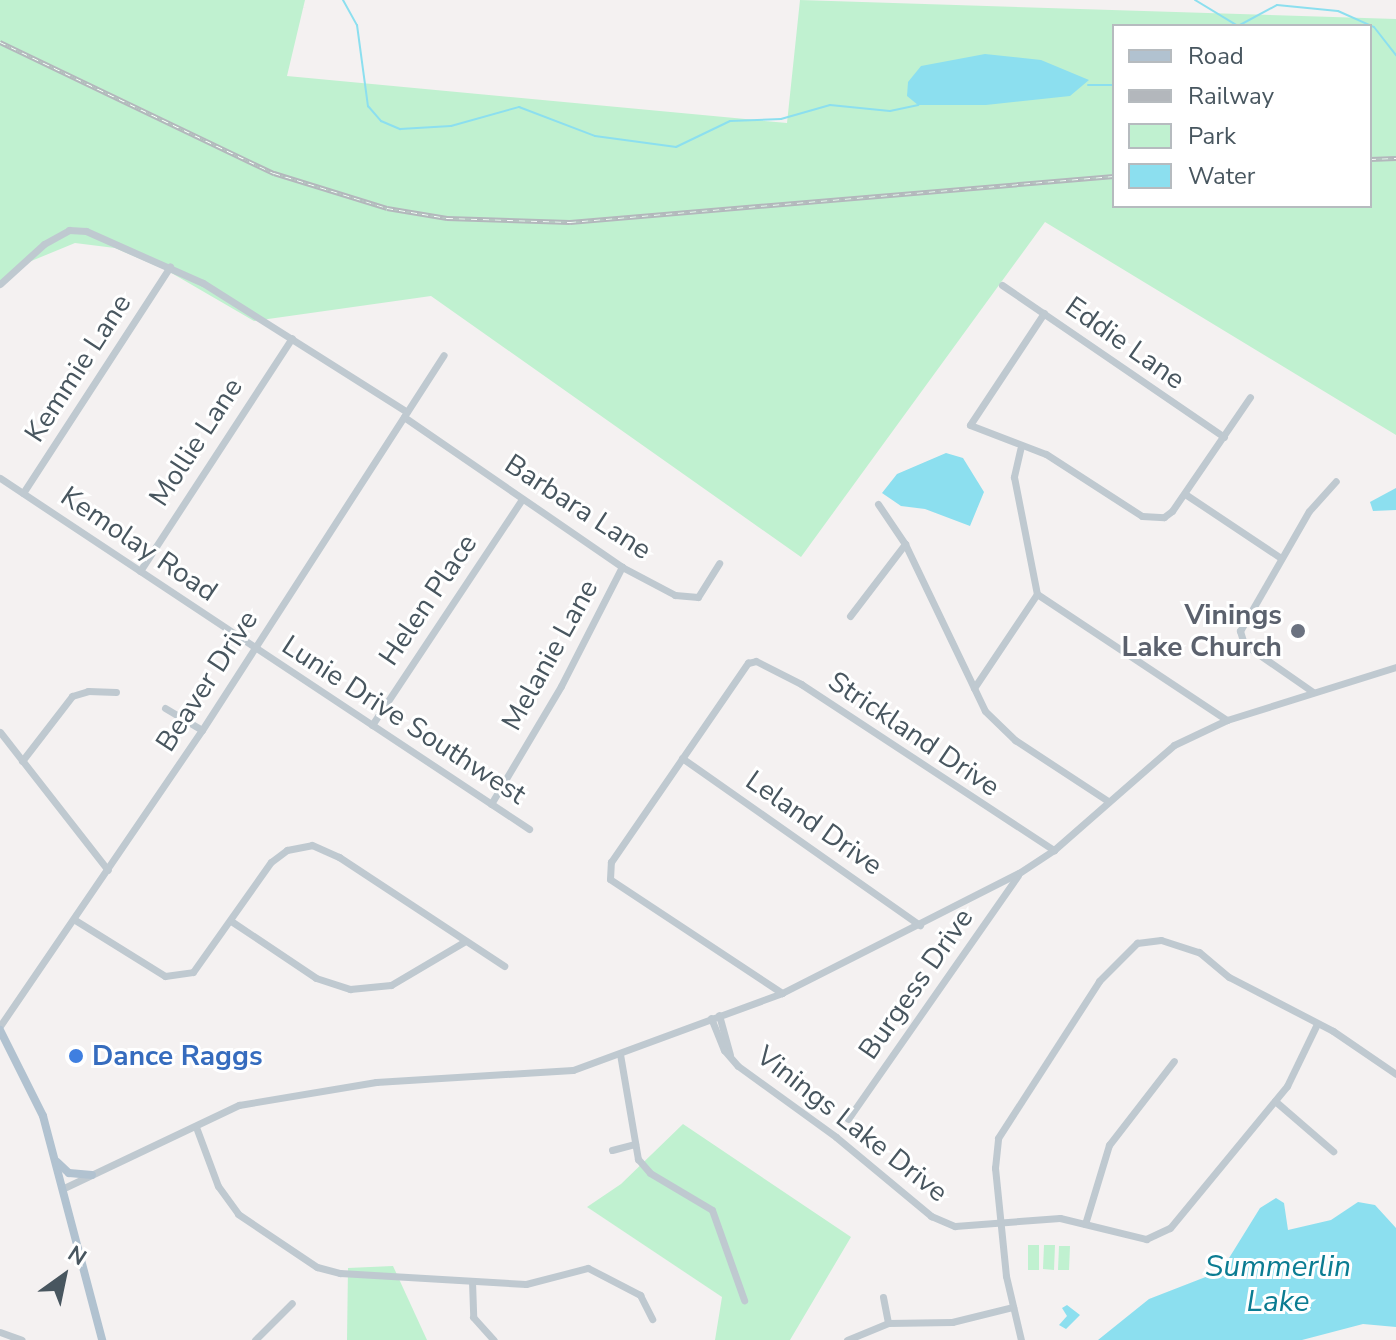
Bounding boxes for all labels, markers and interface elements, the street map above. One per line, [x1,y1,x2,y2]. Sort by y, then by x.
legend [1112,24,1372,208]
text: Road [1188,40,1244,72]
text: Railway [1188,80,1274,112]
text: Park [1188,120,1236,152]
text: Water [1188,160,1255,192]
street label: Kemmie Lane [18,288,138,448]
street label: Eddie Lane [1059,290,1191,396]
street label: Mollie Lane [142,372,250,512]
street label: Barbara Lane [499,447,657,567]
street label: Kemolay Road [54,479,224,609]
street label: Helen Place [372,528,484,672]
street label: Melanie Lane [495,574,605,736]
place label: Vinings Lake Church [1122,598,1282,664]
street label: Beaver Drive [149,604,265,758]
marker: Vinings Lake Church [1289,622,1307,640]
street label: Lunie Drive Southwest [276,629,532,811]
street label: Strickland Drive [822,664,1006,804]
street label: Leland Drive [739,764,889,882]
street label: Burgess Drive [852,902,980,1066]
place label: Dance Raggs [92,1039,263,1073]
street label: Vinings Lake Drive [750,1039,954,1209]
marker: Dance Raggs [67,1047,85,1065]
north arrow [24,1236,104,1316]
text: N [62,1239,92,1273]
water label: Summerlin Lake [1205,1249,1351,1320]

